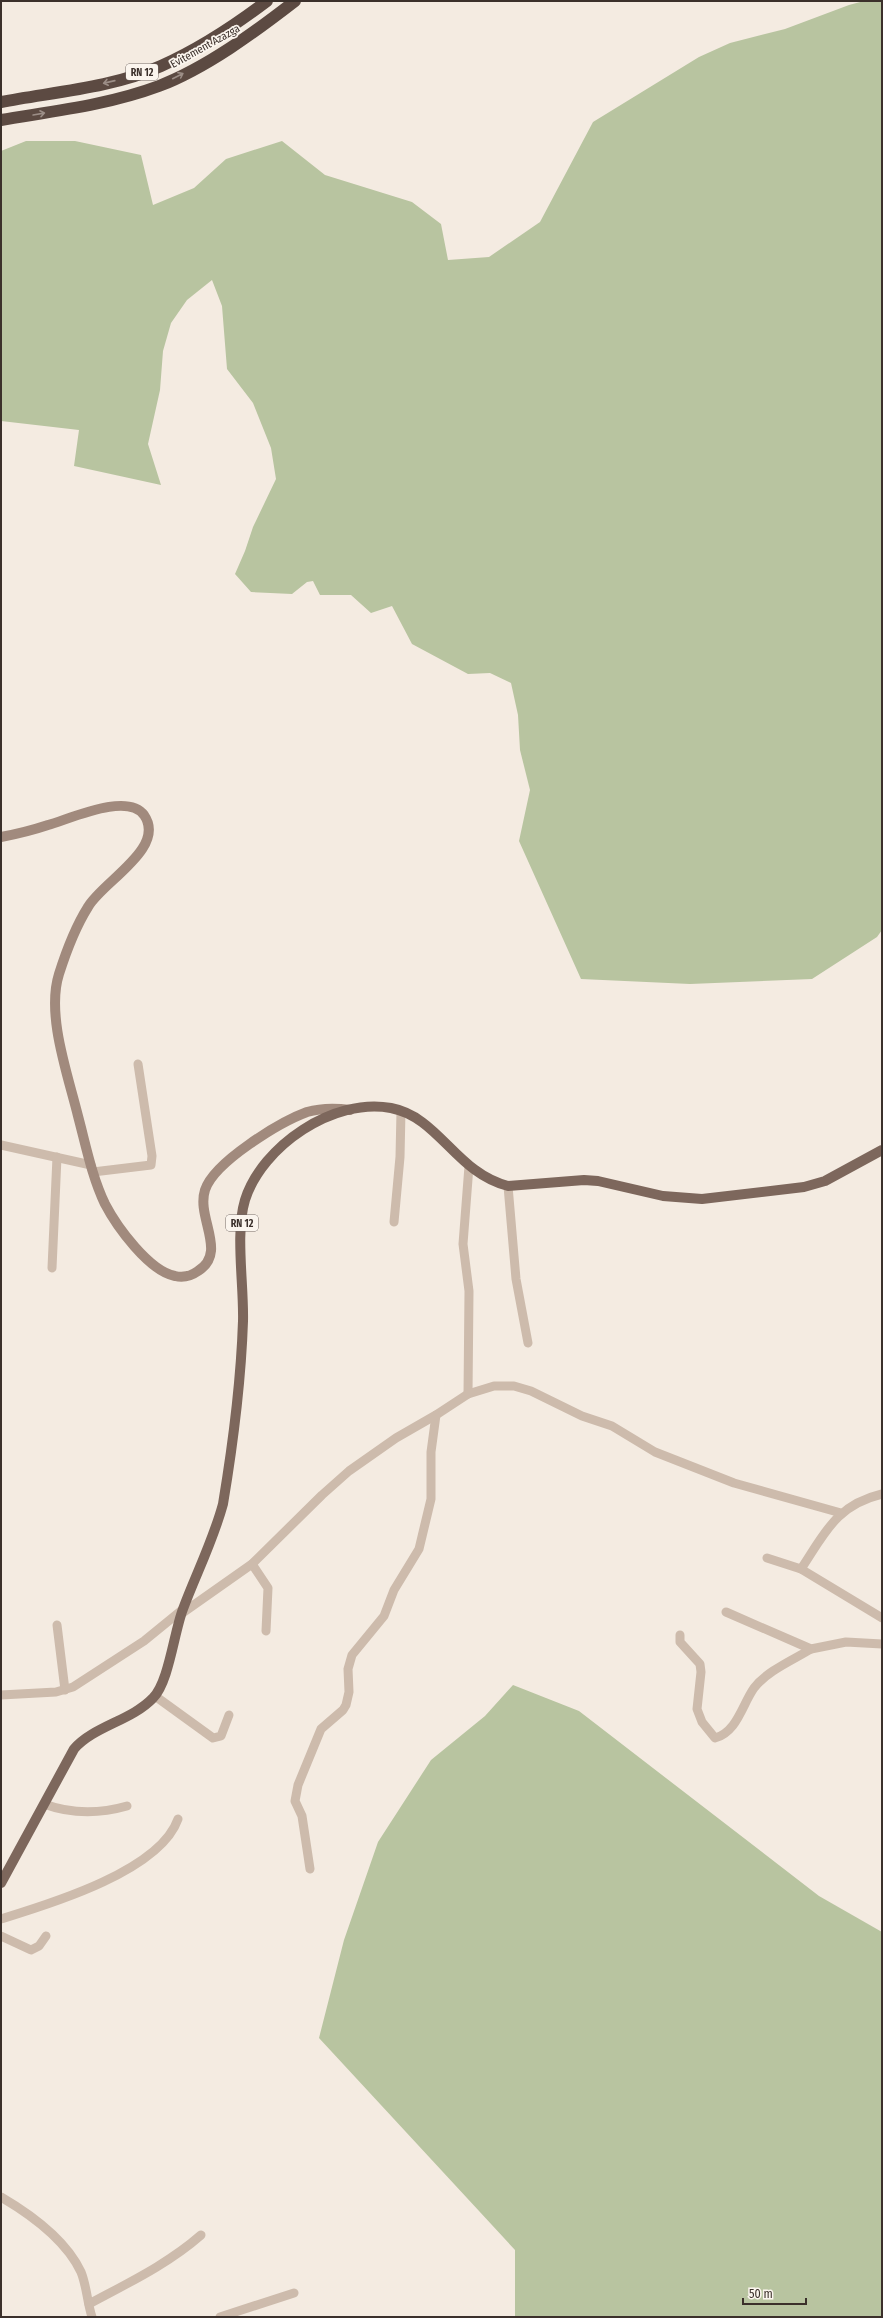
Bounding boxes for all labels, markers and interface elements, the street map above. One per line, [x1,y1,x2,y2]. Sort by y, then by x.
street label: Evitement Azazga [168,22,242,71]
road number: RN 12 [126,64,158,80]
one-way arrow [172,72,184,80]
one-way arrow [103,79,116,86]
one-way arrow [33,110,46,118]
road number: RN 12 [226,1215,258,1231]
scale bar [743,2280,806,2306]
text: 50 m [749,2287,773,2301]

